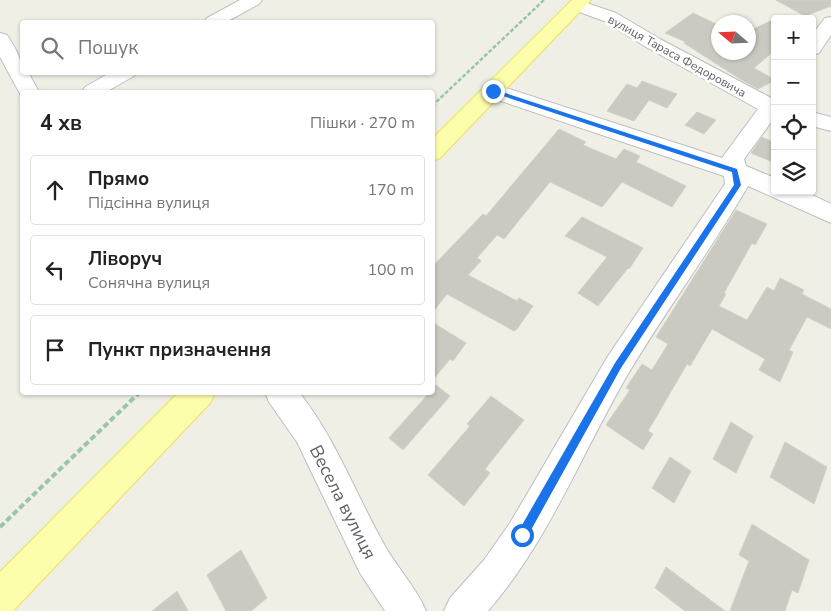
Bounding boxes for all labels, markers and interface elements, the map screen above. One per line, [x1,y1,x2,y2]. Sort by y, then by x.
street label: вулиця Тараса Федоровича [605,11,749,101]
north arrow [711,15,756,60]
map controls [771,15,816,195]
button: + [771,15,816,60]
search box [20,20,435,75]
icon: search [38,34,66,62]
text: Пошук [78,35,138,61]
button: − [771,60,816,105]
route end [482,80,505,103]
button: locate [771,105,816,150]
text: 4 хв [40,109,82,137]
text: Пішки · 270 m [310,112,415,134]
button: layers [771,150,816,195]
text: Прямо [88,166,149,192]
icon: ahead [41,176,69,204]
text: 170 m [367,179,414,201]
text: Підсінна вулиця [88,192,210,214]
text: Ліворуч [88,246,162,272]
icon: left [41,256,69,284]
text: 100 m [367,259,414,281]
text: Сонячна вулиця [88,272,210,294]
icon: arrive [41,336,69,364]
text: Пункт призначення [88,337,271,363]
street label: Весела вулиця [304,441,382,563]
route start [511,524,534,547]

